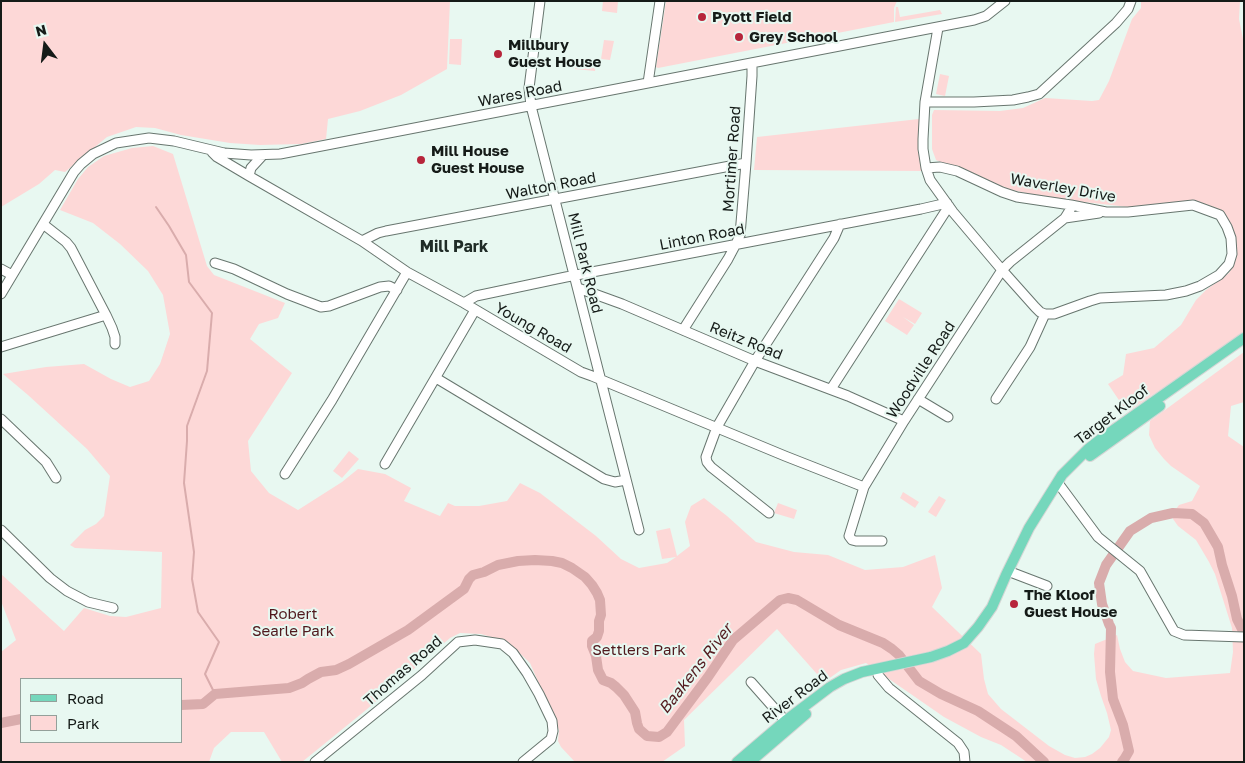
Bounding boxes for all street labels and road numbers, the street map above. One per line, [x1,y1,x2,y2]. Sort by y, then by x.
street label: Wares Road [477,77,563,111]
street label: Mortimer Road [719,105,745,213]
street label: Walton Road [504,168,598,204]
street label: Waverley Drive [1009,170,1117,206]
street label: Mill Park Road [564,211,606,315]
street label: Linton Road [658,220,746,254]
street label: Young Road [492,299,574,357]
street label: Reitz Road [707,318,785,364]
street label: Woodville Road [883,318,959,422]
street label: Target Kloof [1071,381,1153,449]
street label: Thomas Road [360,632,446,710]
street label: River Road [759,667,831,727]

